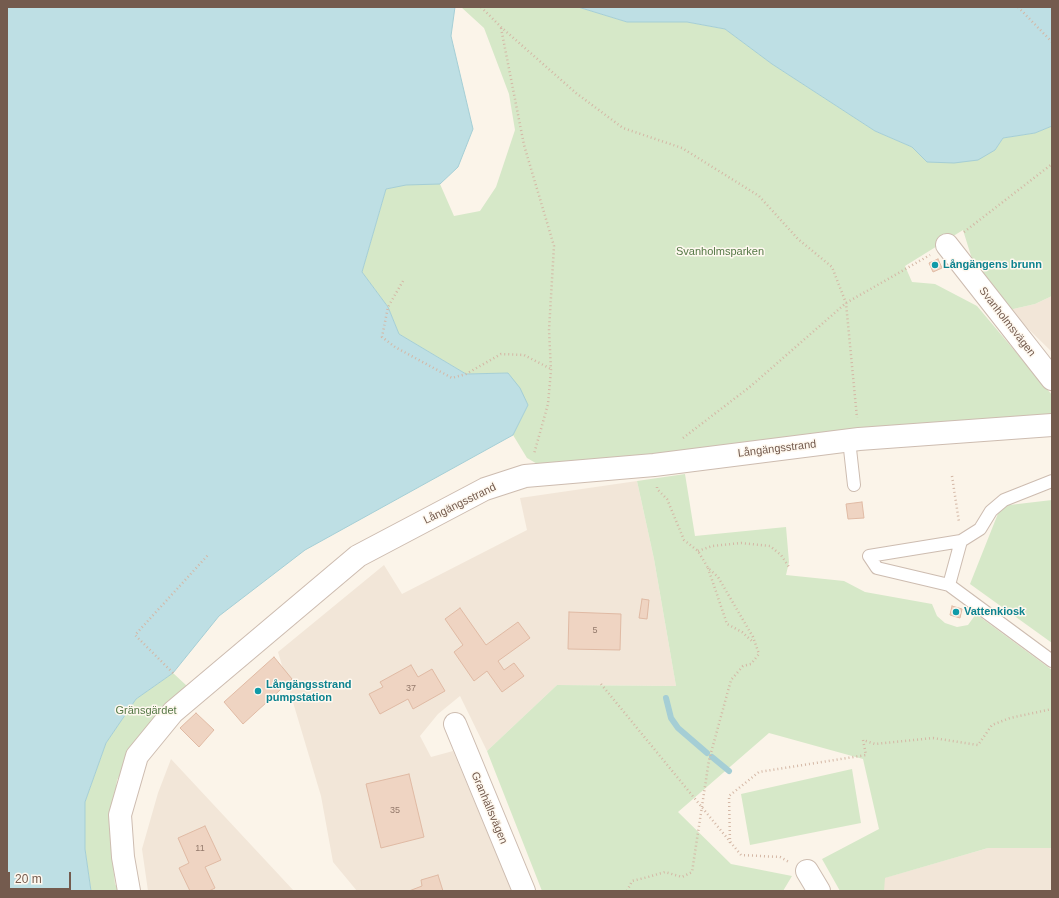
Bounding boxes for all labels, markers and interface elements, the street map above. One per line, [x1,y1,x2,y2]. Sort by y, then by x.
park label: Svanholmsparken [676,245,764,259]
place label: Långängens brunn [943,258,1042,272]
marker: Långängens brunn [930,260,940,270]
street label: Svanholmsvägen [976,285,1038,359]
street label: Långängsstrand [737,438,817,460]
street label: Långängsstrand [422,481,498,527]
place label: Vattenkiosk [964,605,1025,619]
marker: Vattenkiosk [951,607,961,617]
house number: 5 [592,626,598,636]
place label: Långängsstrand pumpstation [266,678,352,704]
house number: 37 [406,684,416,694]
marker: Långängsstrand pumpstation [253,686,263,696]
park label: Gränsgärdet [115,704,177,718]
street label: Granhällsvägen [468,770,510,846]
house number: 35 [390,806,400,816]
house number: 11 [195,844,205,854]
scale bar [10,864,73,890]
text: 20 m [15,872,42,886]

